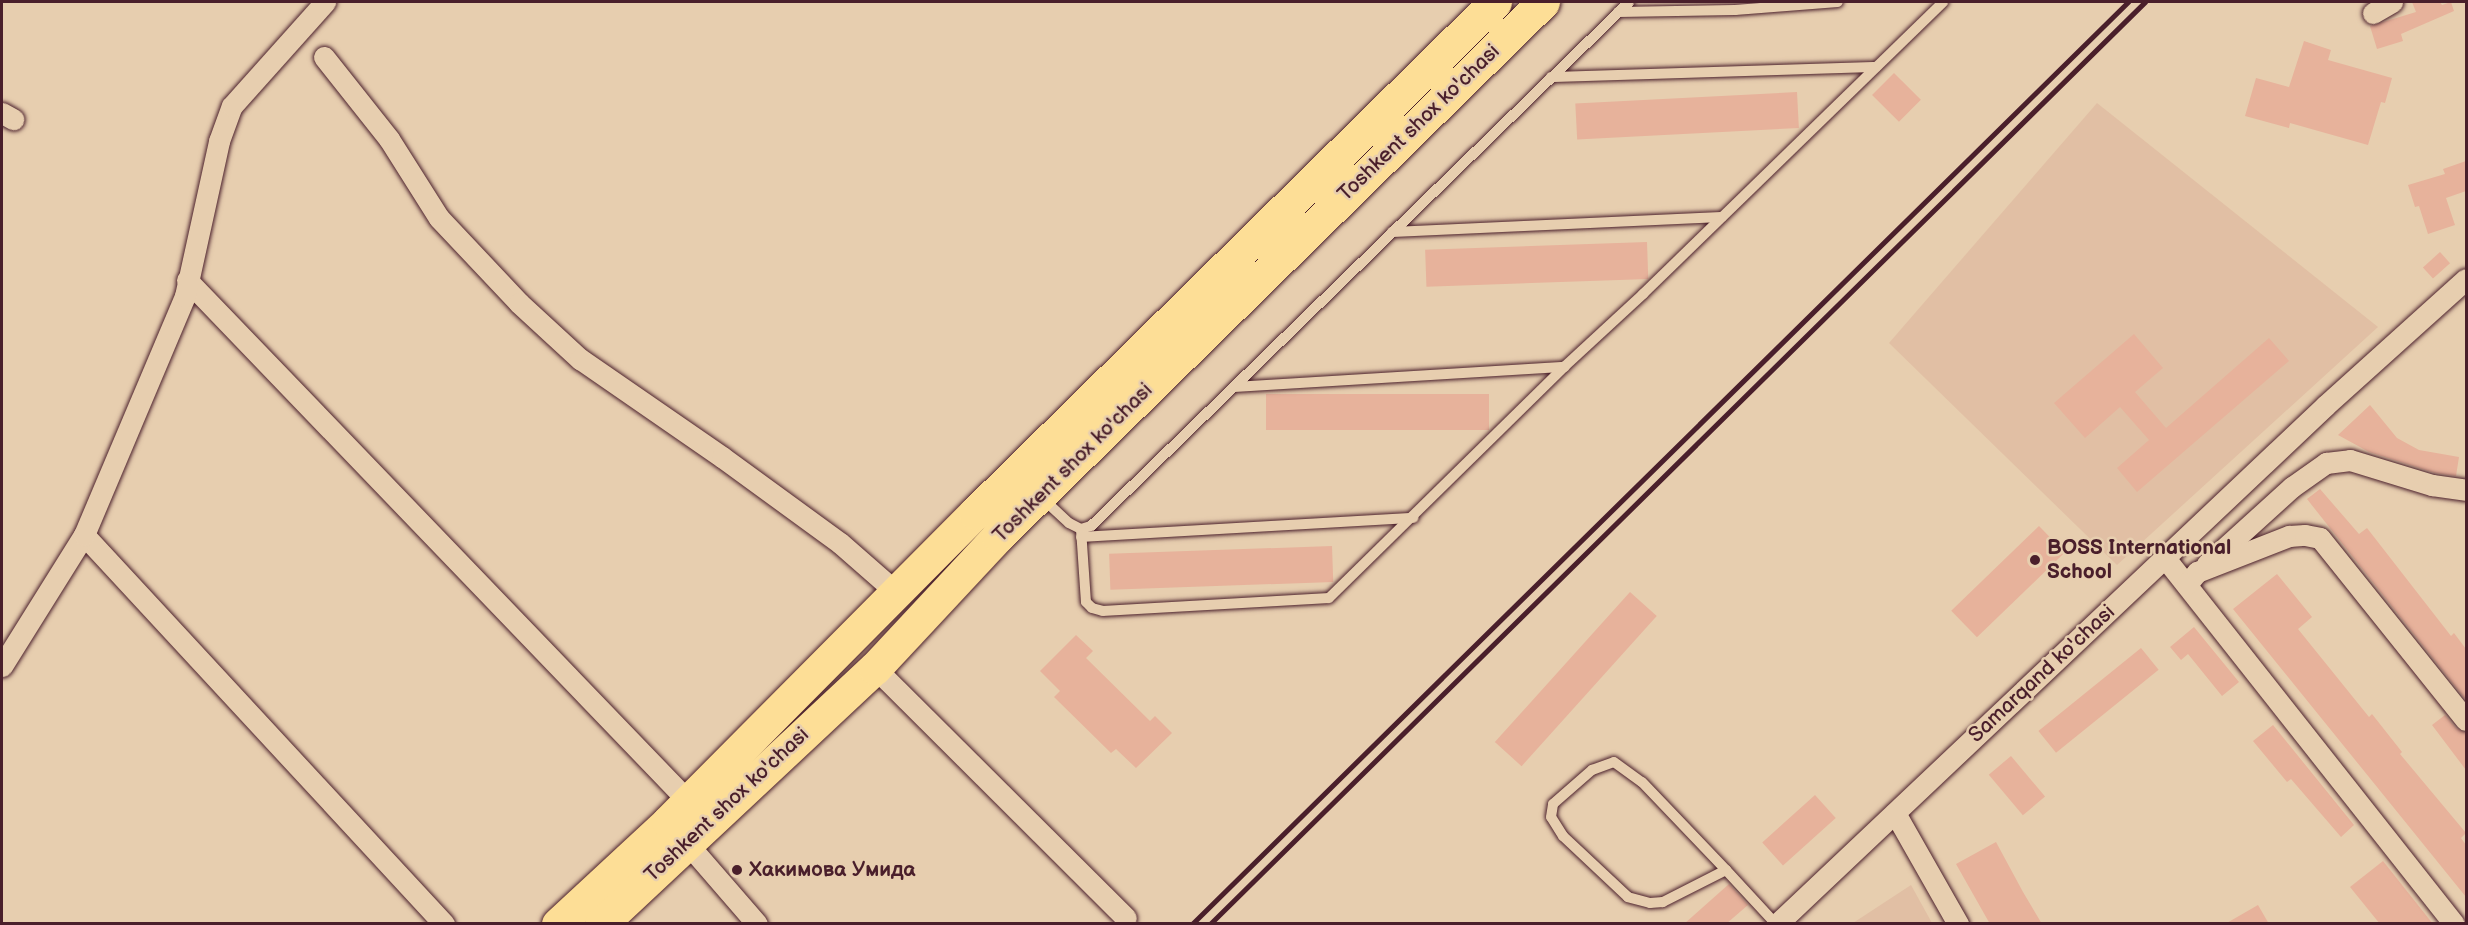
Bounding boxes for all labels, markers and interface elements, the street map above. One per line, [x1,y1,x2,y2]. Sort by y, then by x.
street label: Toshkent shox ko'chasi [1333,39,1505,207]
street label: Toshkent shox ko'chasi [988,378,1158,548]
place label: BOSS International School [2047,535,2231,585]
marker: BOSS International School [2028,553,2042,567]
street label: Samarqand ko'chasi [1964,600,2120,748]
street label: Toshkent shox ko'chasi [640,722,814,888]
place label: Хакимова Умида [749,857,916,883]
marker: Хакимова Умида [730,863,744,877]

